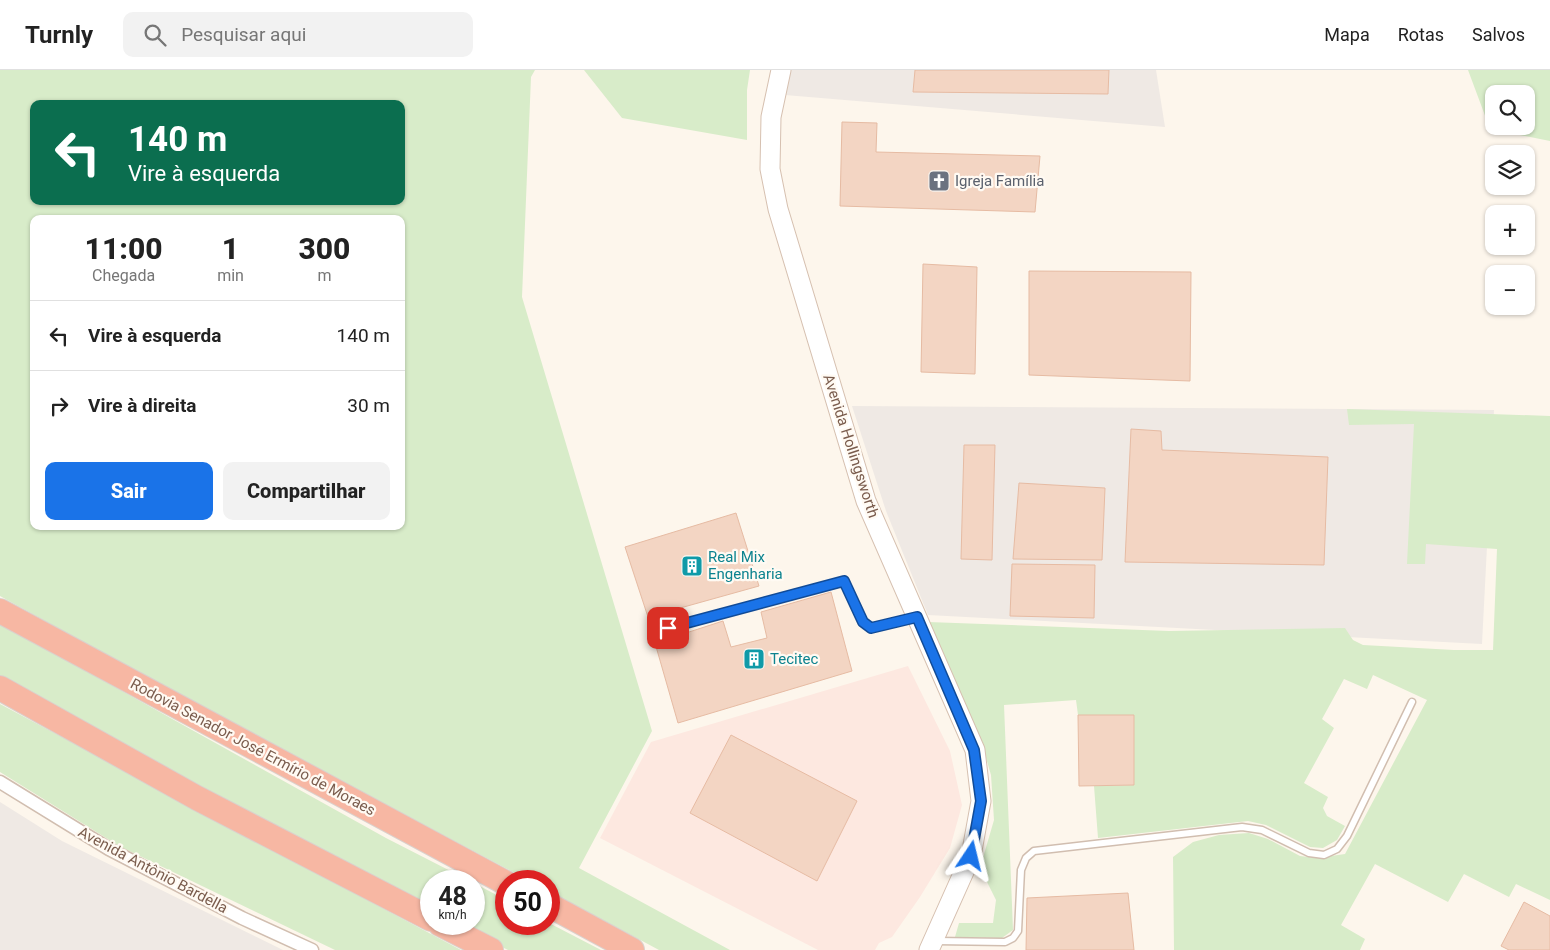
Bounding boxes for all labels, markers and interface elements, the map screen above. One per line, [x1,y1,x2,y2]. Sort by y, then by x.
search box [123,12,473,57]
text: Turnly [25,21,93,49]
icon: search [141,21,169,49]
text: Pesquisar aqui [181,23,306,46]
text: Mapa [1324,24,1370,45]
text: Rotas [1398,24,1444,45]
text: Salvos [1472,24,1525,45]
map controls [1485,85,1535,315]
button: search [1485,85,1535,135]
text: 140 m [128,119,227,160]
icon: left [45,120,110,185]
button: layers [1485,145,1535,195]
text: Vire à esquerda [128,161,280,186]
church icon: Igreja Família [927,169,951,193]
place label: Igreja Família [955,172,1044,190]
button: + [1485,205,1535,255]
text: 11:00 [85,231,163,266]
text: 1 [222,231,239,266]
text: 300 [298,231,350,266]
button: − [1485,265,1535,315]
text: Chegada [92,266,155,285]
text: min [217,266,244,285]
text: m [317,266,331,285]
icon: left [45,322,73,350]
text: Vire à esquerda [88,324,221,347]
text: 140 m [337,324,390,347]
street label: Avenida Hollingsworth [819,372,883,520]
icon: right [45,392,73,420]
text: Vire à direita [88,394,197,417]
text: 30 m [347,394,390,417]
button: Sair [45,462,213,520]
button: Compartilhar [223,462,390,520]
place label: Real Mix Engenharia [708,548,783,583]
building icon: Real Mix Engenharia [680,554,704,578]
pin [647,607,689,649]
icon: arrive [654,614,682,642]
building icon: Tecitec [742,647,766,671]
place label: Tecitec [770,650,819,668]
street label: Rodovia Senador José Ermírio de Moraes [127,675,379,819]
street label: Avenida Antônio Bardella [75,823,231,917]
position arrow [944,829,996,881]
speed limit sign: 50 [495,870,560,935]
text: 48 [438,882,467,911]
text: km/h [438,908,467,922]

